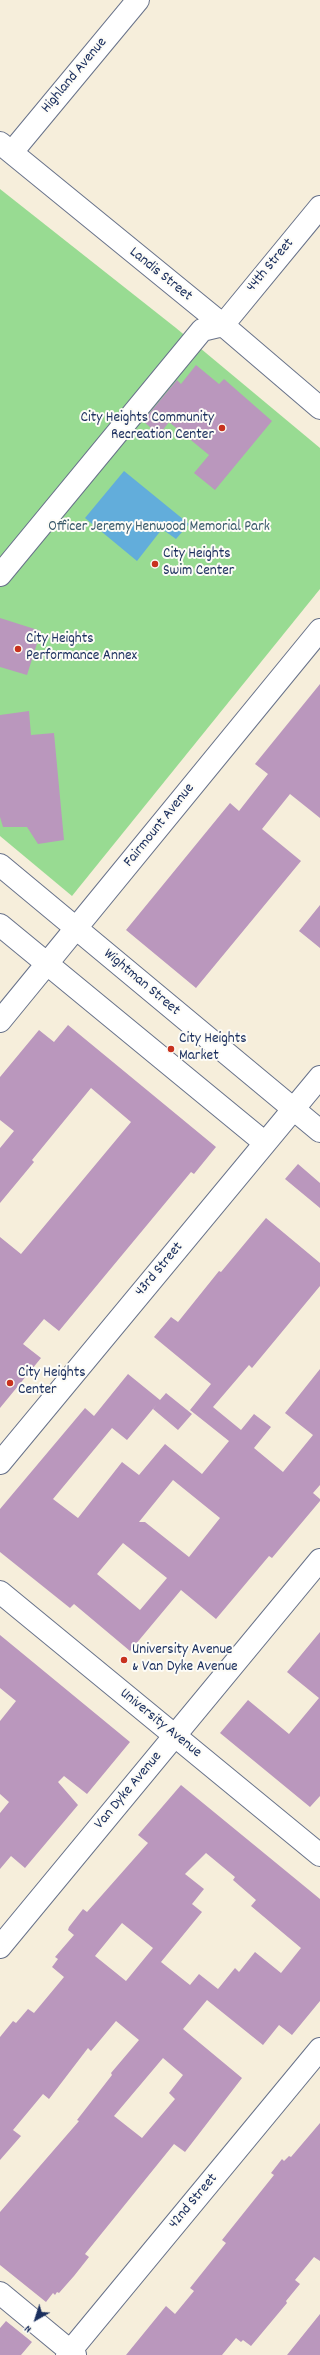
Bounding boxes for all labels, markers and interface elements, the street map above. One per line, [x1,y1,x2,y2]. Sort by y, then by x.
street label: Highland Avenue [38,35,112,117]
street label: 44th Street [243,235,299,297]
street label: Landis Street [125,244,195,306]
place label: City Heights Community Recreation Center [81,410,214,445]
marker: City Heights Community Recreation Center [217,423,227,433]
park label: Officer Jeremy Henwood Memorial Park [48,519,270,537]
place label: City Heights Swim Center [163,546,234,581]
marker: City Heights Swim Center [150,559,160,569]
place label: City Heights Performance Annex [26,631,137,666]
marker: City Heights Performance Annex [13,644,23,654]
street label: Fairmount Avenue [121,781,199,871]
street label: Wightman Street [99,946,183,1020]
place label: City Heights Market [179,1031,247,1066]
marker: City Heights Market [166,1044,176,1054]
street label: 43rd Street [132,1239,188,1301]
place label: City Heights Center [18,1365,86,1400]
marker: City Heights Center [5,1378,15,1388]
place label: University Avenue & Van Dyke Avenue [132,1642,238,1677]
marker: University Avenue & Van Dyke Avenue [119,1655,129,1665]
street label: University Avenue [115,1685,205,1763]
street label: Van Dyke Avenue [91,1749,167,1833]
street label: 42nd Street [166,2171,222,2233]
north arrow [16,2299,56,2339]
text: N [21,2320,36,2336]

